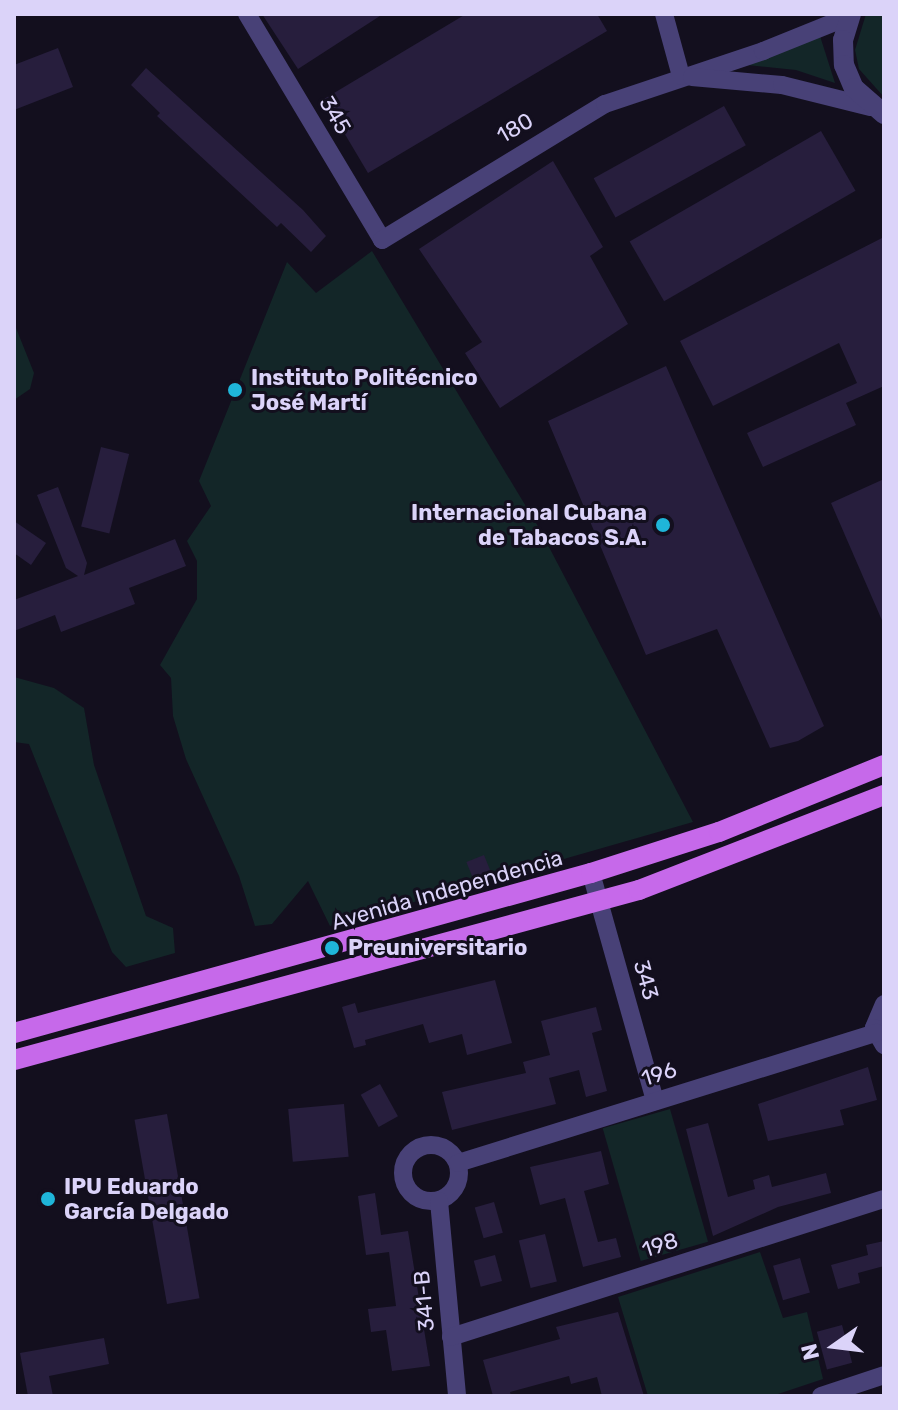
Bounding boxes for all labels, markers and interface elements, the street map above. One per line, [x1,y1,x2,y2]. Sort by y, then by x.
street label: 345 [313,91,357,139]
street label: 180 [492,107,538,149]
place label: Instituto Politécnico José Martí [251,364,478,416]
marker: Instituto Politécnico José Martí [226,381,244,399]
place label: Internacional Cubana de Tabacos S.A. [411,499,647,550]
marker: Internacional Cubana de Tabacos S.A. [654,516,672,534]
street label: Avenida Independencia [328,844,566,936]
place label: Preuniversitario [348,935,528,961]
marker: Preuniversitario [323,939,341,957]
street label: 343 [628,957,664,1003]
street label: 196 [638,1056,680,1092]
place label: IPU Eduardo García Delgado [64,1173,229,1224]
marker: IPU Eduardo García Delgado [39,1190,57,1208]
street label: 198 [639,1227,681,1263]
street label: 341-B [408,1269,440,1333]
north arrow [794,1306,874,1386]
text: N [795,1341,825,1363]

